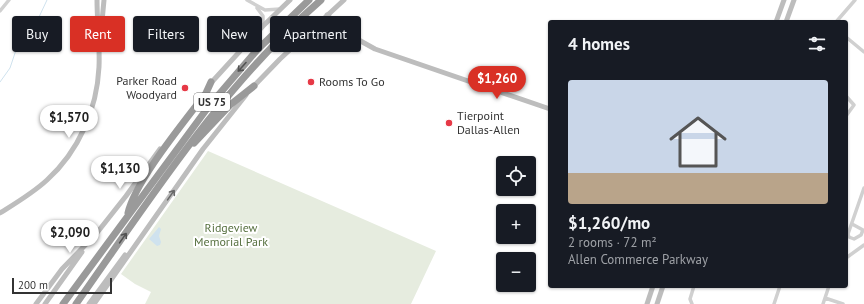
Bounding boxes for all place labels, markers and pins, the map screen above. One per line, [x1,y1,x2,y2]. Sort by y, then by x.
pin: $1,260 [464,66,530,100]
place label: Parker Road Woodyard [116,73,177,102]
place label: Rooms To Go [319,74,385,89]
marker: Rooms To Go [306,77,316,87]
marker: Parker Road Woodyard [180,83,190,93]
pin: $1,570 [36,105,102,139]
place label: Tierpoint Dallas-Allen [457,108,520,137]
marker: Tierpoint Dallas-Allen [444,118,454,128]
pin: $1,130 [87,156,153,190]
pin: $2,090 [37,220,103,254]

